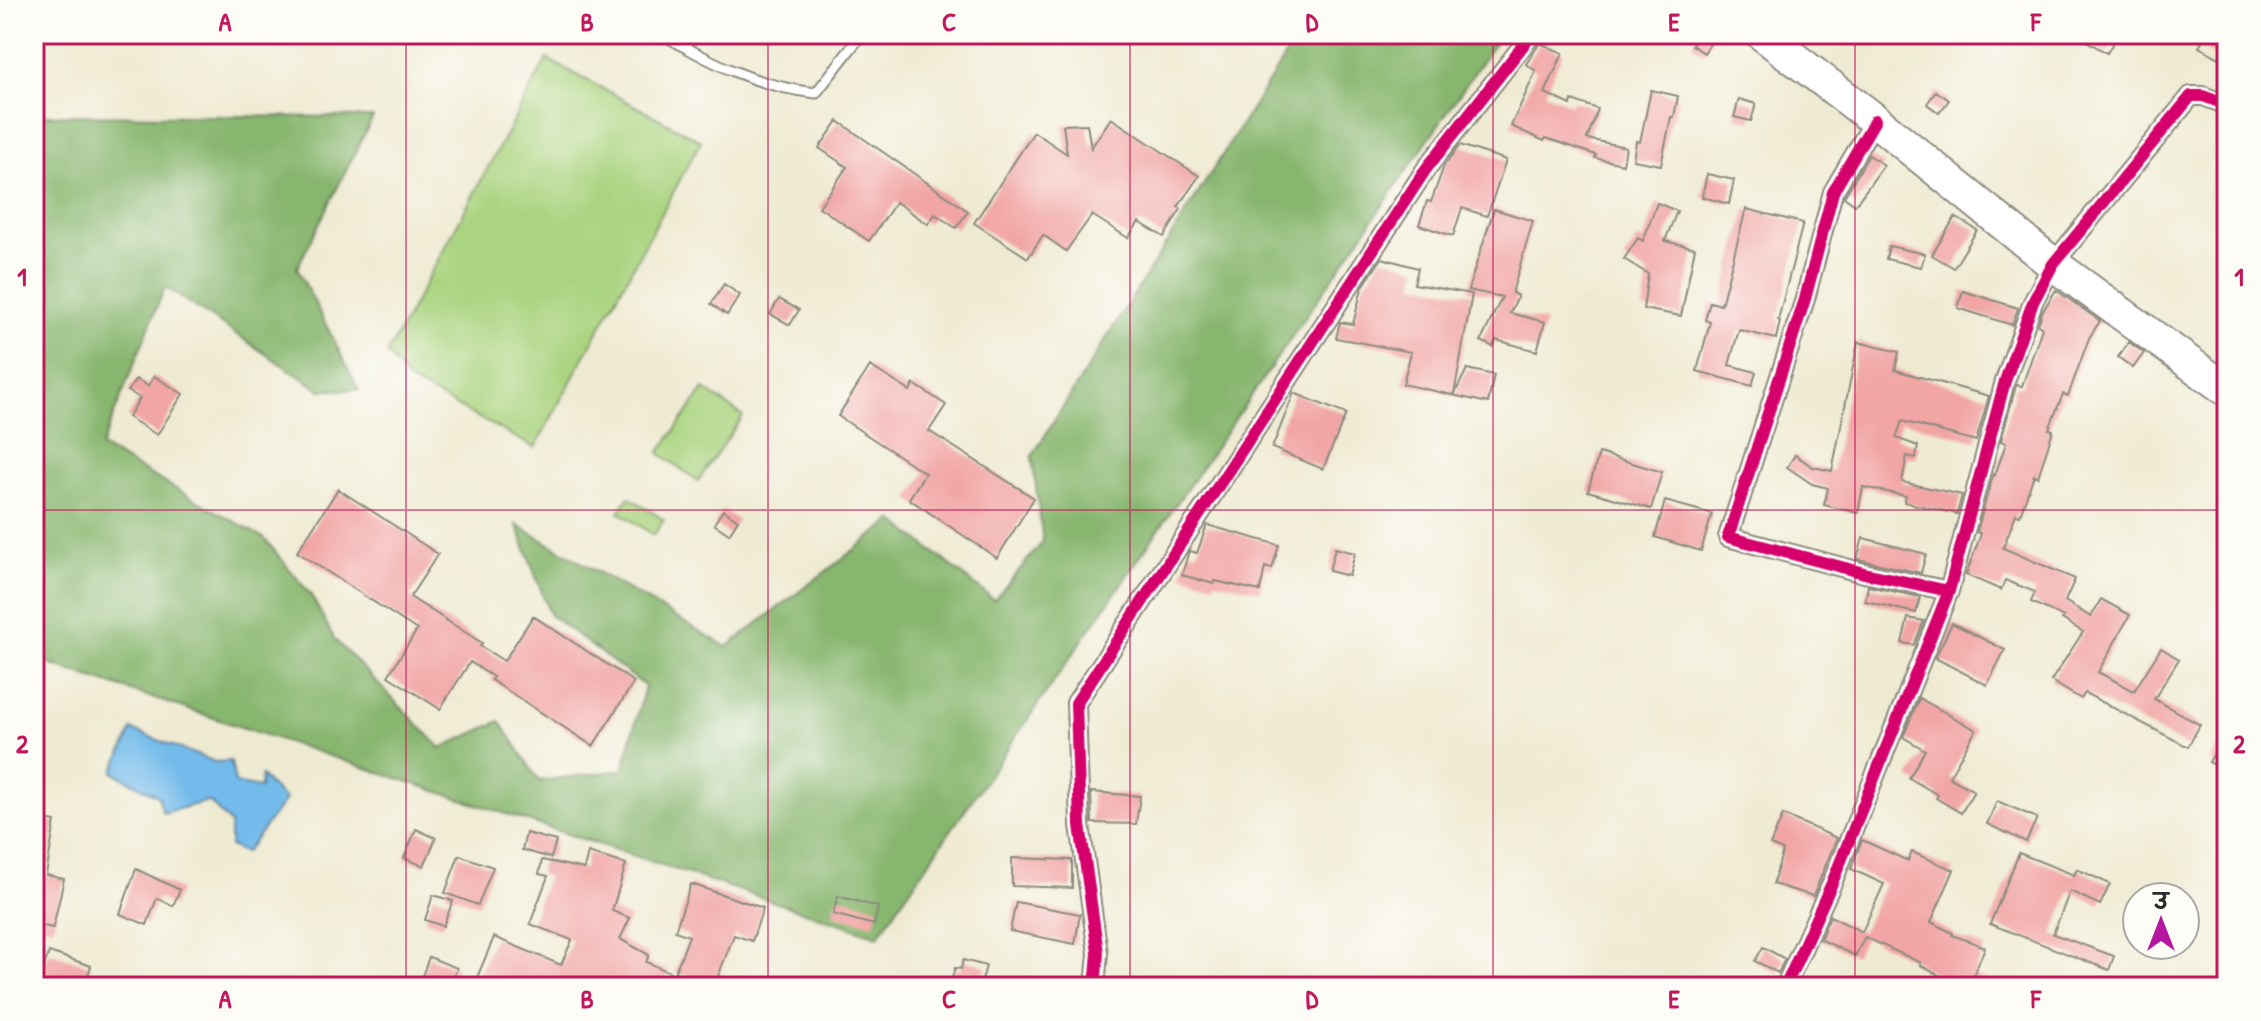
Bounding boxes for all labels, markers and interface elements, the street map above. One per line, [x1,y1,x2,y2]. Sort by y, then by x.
text: A [219,4,232,39]
text: B [580,4,594,39]
text: C [942,4,956,39]
text: D [1306,4,1319,39]
text: E [1668,4,1680,39]
text: F [2030,4,2042,39]
text: 1 [17,259,27,294]
text: 1 [2234,259,2244,294]
text: 2 [16,726,29,761]
text: 2 [2233,726,2246,761]
north arrow [2121,881,2201,961]
text: उ [2152,886,2171,916]
text: A [219,981,232,1016]
text: B [580,981,594,1016]
text: C [942,981,956,1016]
text: D [1306,981,1319,1016]
text: E [1668,981,1680,1016]
text: F [2030,981,2042,1016]

